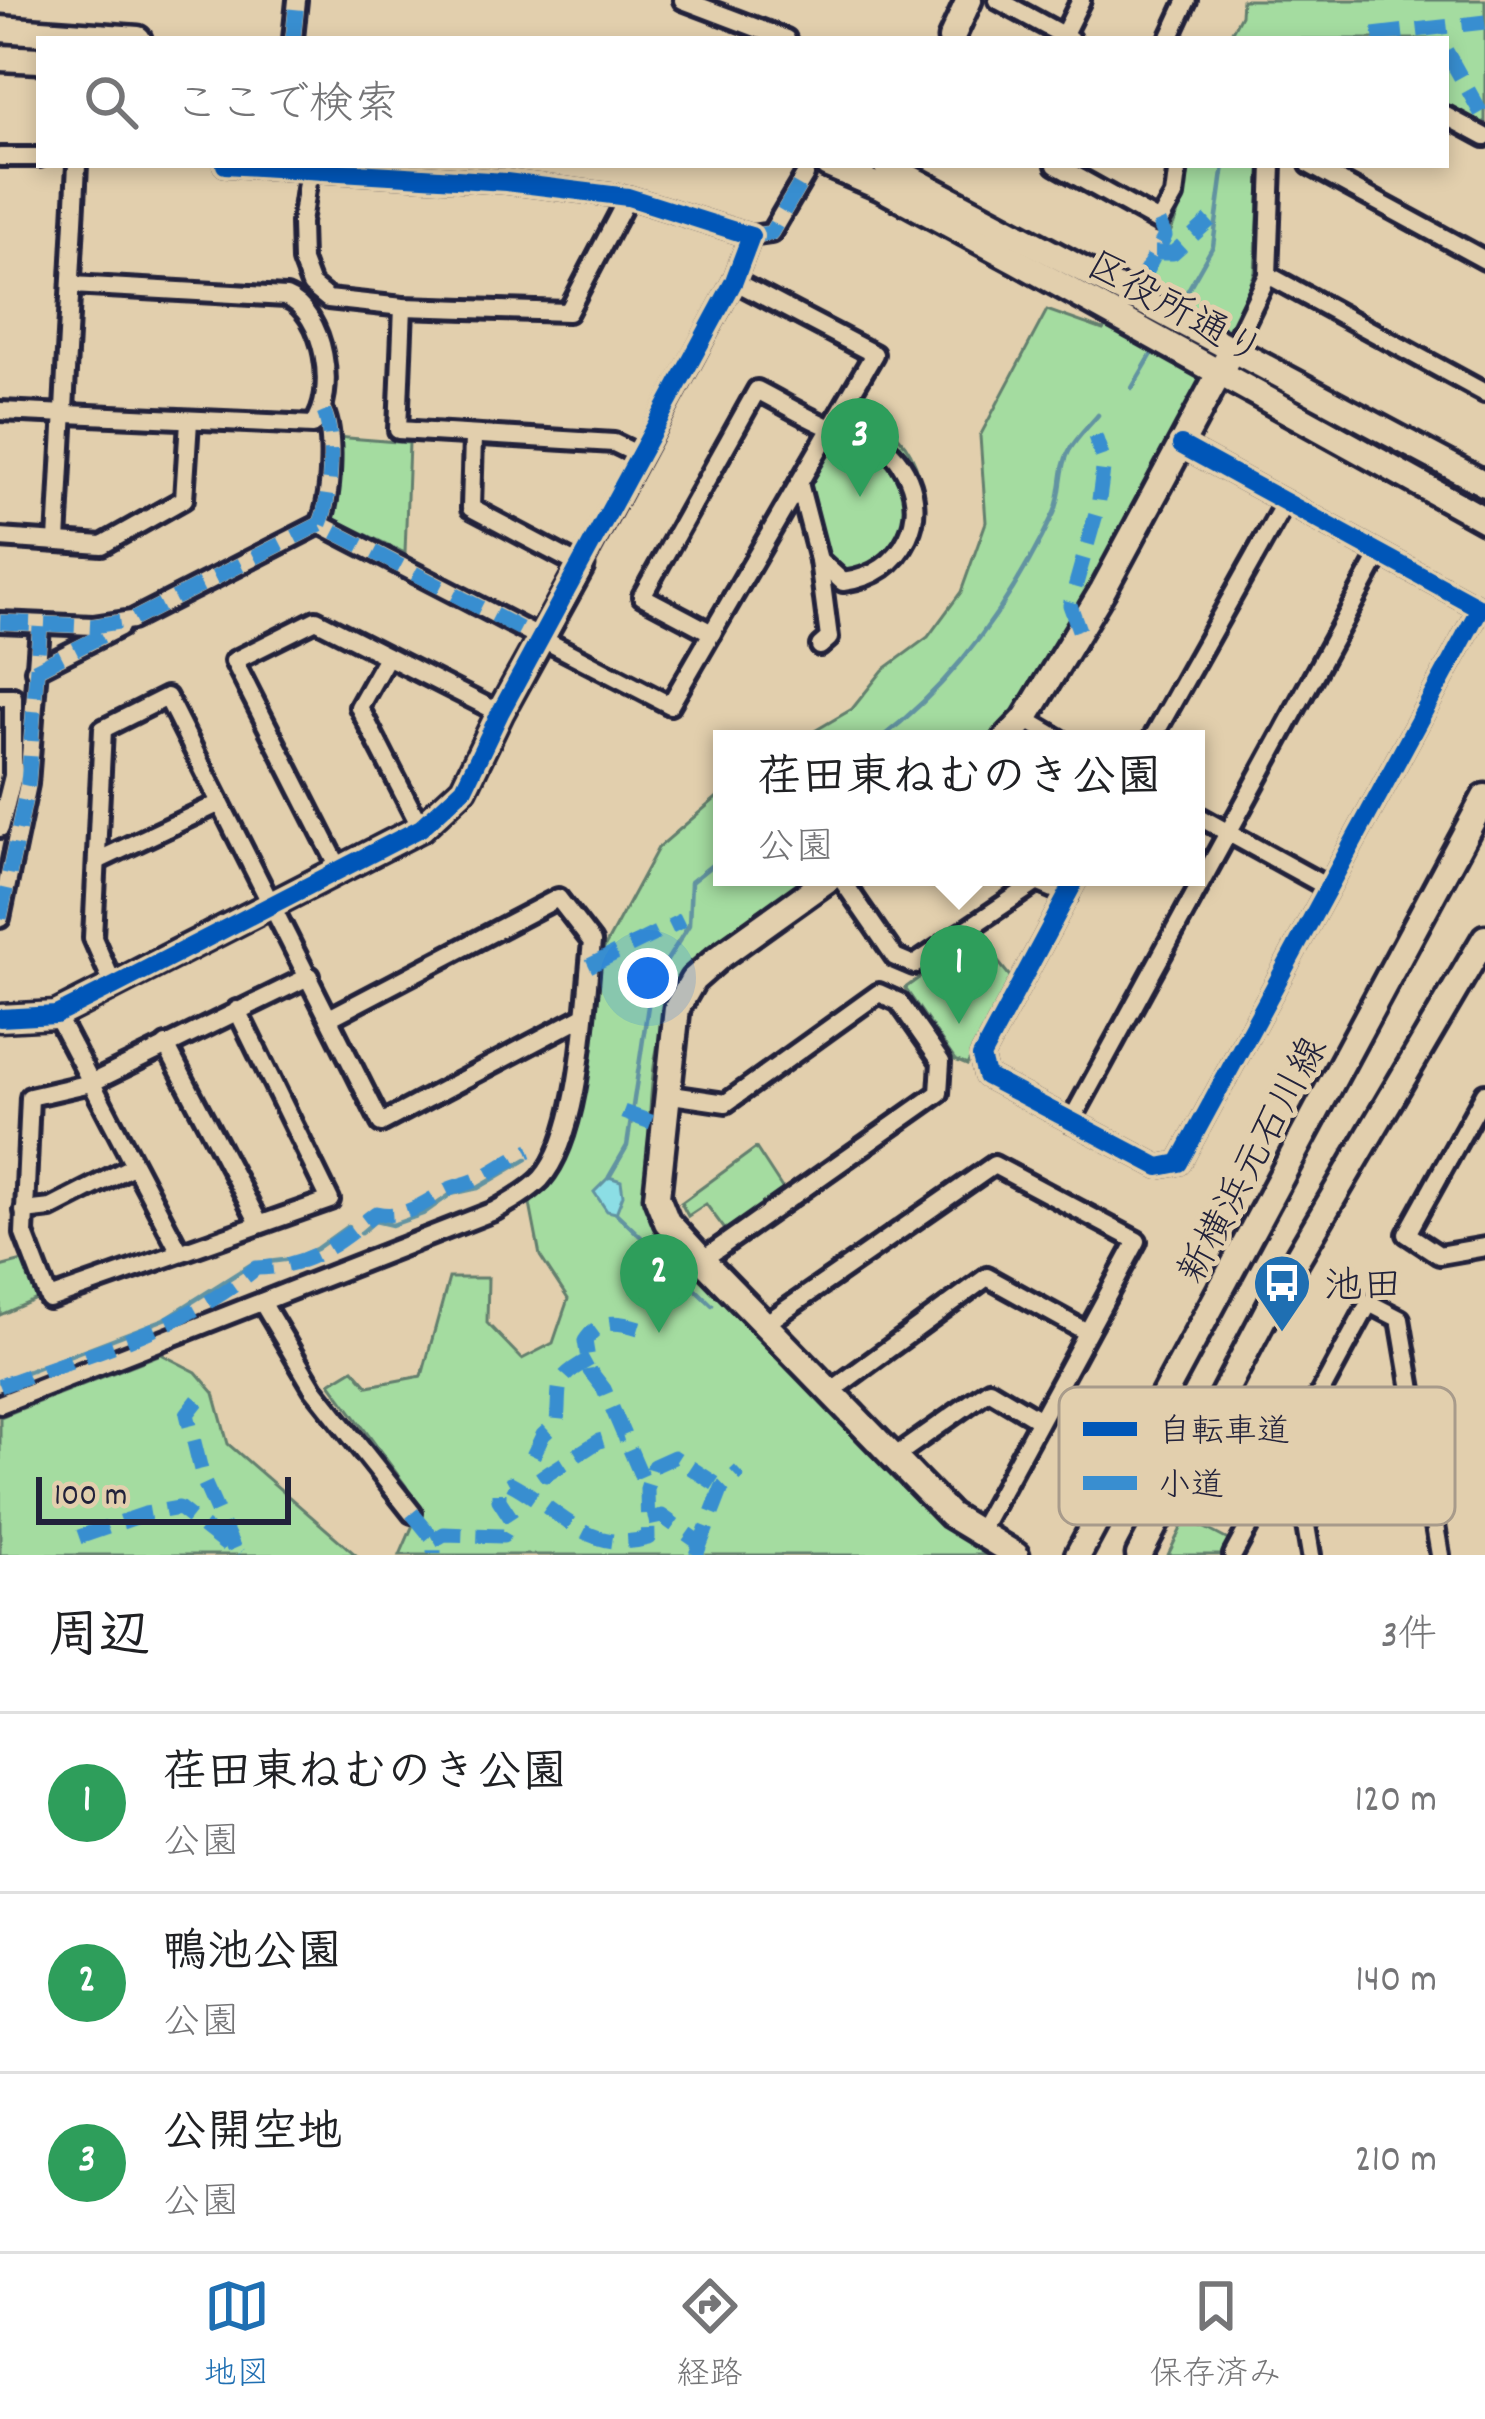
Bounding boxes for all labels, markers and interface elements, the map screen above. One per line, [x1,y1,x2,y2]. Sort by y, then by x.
search box [36,36,1449,168]
icon: search [78,69,144,135]
text: ここで検索 [174,76,399,140]
street label: 区役所通り [1074,240,1271,383]
pin: 3 [821,398,899,497]
popup [713,730,1205,886]
text: 荏田東ねむのき公園 [756,749,1162,813]
text: 公園 [756,823,835,878]
pin: 1 [920,925,998,1024]
your location [618,948,678,1008]
street label: 新横浜元石川線 [1167,1029,1344,1295]
pin: 2 [620,1234,698,1333]
bus stop icon: 池田 [1251,1252,1313,1334]
place label: 池田 [1324,1262,1402,1317]
legend [1059,1387,1455,1525]
text: 自転車道 [1158,1411,1290,1458]
text: 小道 [1158,1465,1224,1512]
scale bar [36,1471,291,1524]
text: 100 m [54,1474,127,1521]
text: 周辺 [48,1604,150,1676]
text: 3件 [1381,1611,1437,1666]
text: 荏田東ねむのき公園 [162,1744,567,1808]
text: 1 [83,1775,91,1830]
text: 120 m [1354,1775,1437,1830]
text: 公園 [162,1818,240,1873]
text: 鴨池公園 [162,1924,342,1988]
text: 2 [78,1955,96,2010]
text: 140 m [1355,1955,1437,2010]
text: 公園 [162,1998,240,2053]
text: 公開空地 [162,2104,342,2168]
text: 3 [78,2135,96,2190]
text: 210 m [1354,2135,1437,2190]
text: 公園 [162,2178,240,2233]
tab: 地図 [204,2273,270,2400]
tab: 経路 [677,2273,743,2400]
tab: 保存済み [1150,2273,1282,2400]

